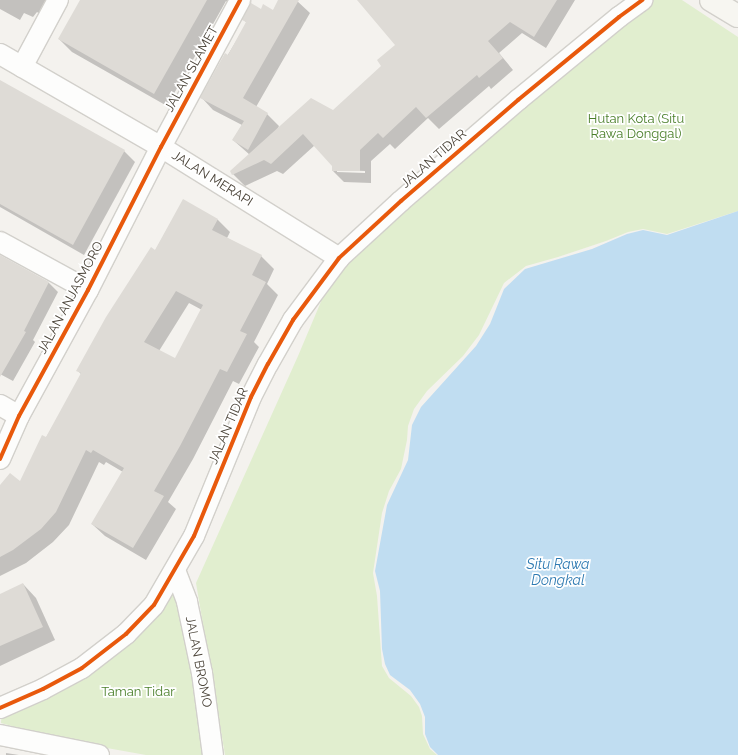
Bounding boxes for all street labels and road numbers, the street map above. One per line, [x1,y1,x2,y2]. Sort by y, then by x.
street label: JALAN SLAMET [162,23,222,115]
street label: JALAN TIDAR [398,126,470,192]
street label: JALAN MERAPI [169,148,255,210]
street label: JALAN ANJASMORO [35,239,107,357]
street label: JALAN TIDAR [206,385,252,467]
street label: JALAN BROMO [182,615,214,709]

